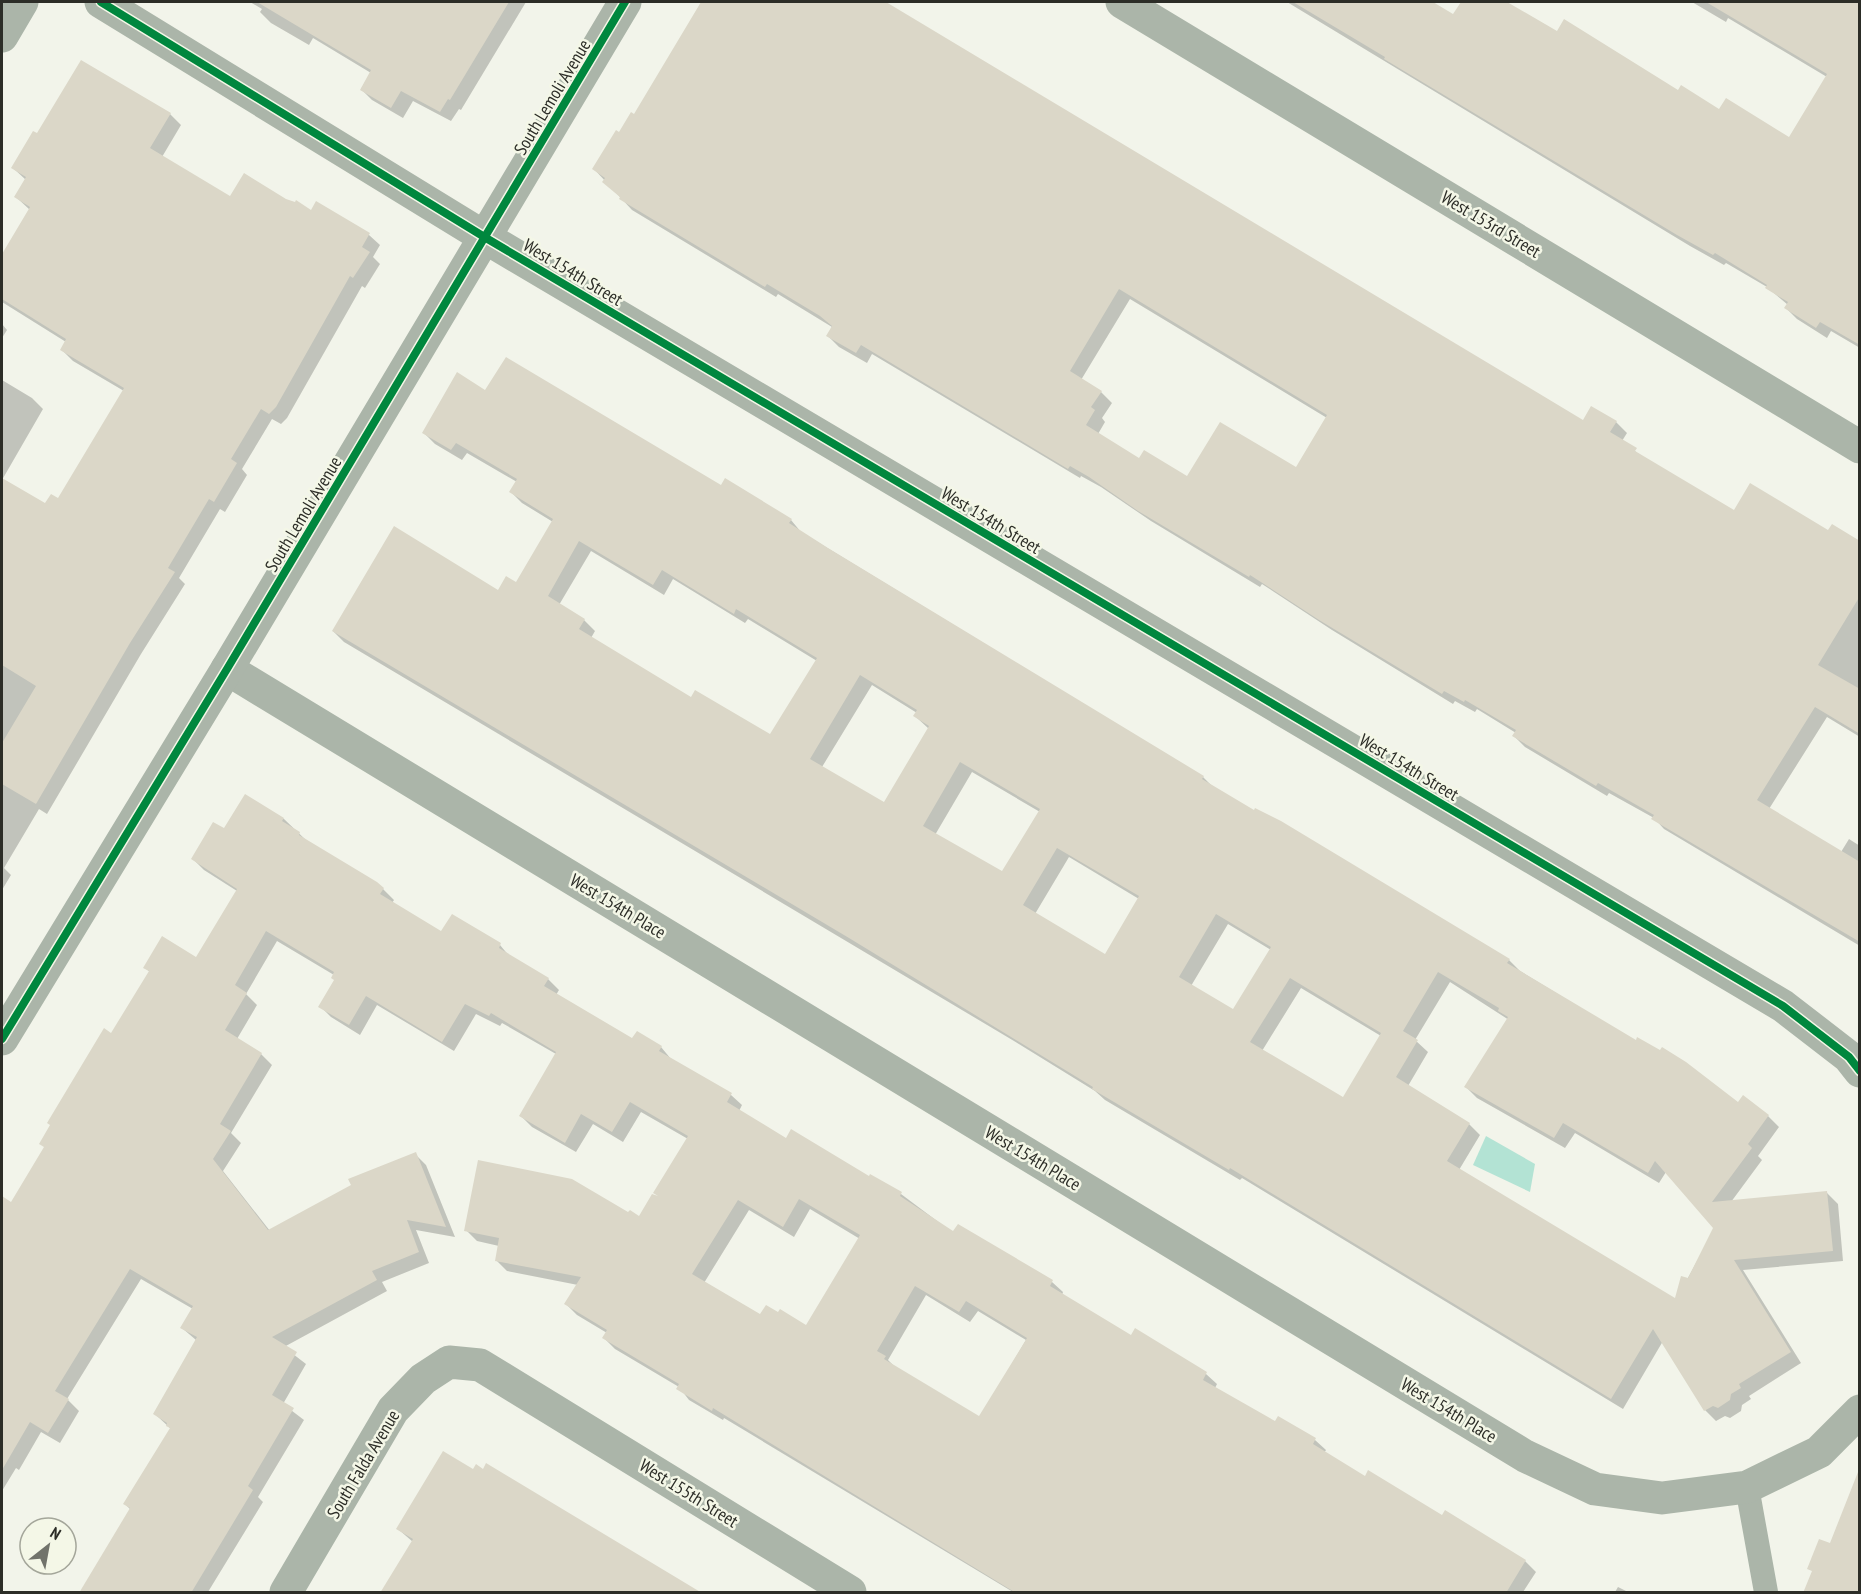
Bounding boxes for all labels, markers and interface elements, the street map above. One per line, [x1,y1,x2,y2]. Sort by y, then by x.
street label: South Lemoli Avenue [509,35,595,159]
street label: West 153rd Street [1437,185,1545,263]
street label: West 154th Street [519,233,627,311]
street label: South Lemoli Avenue [260,452,346,576]
street label: West 154th Street [937,481,1045,559]
street label: West 154th Street [1355,728,1463,806]
street label: West 154th Place [566,868,670,944]
street label: West 154th Place [981,1120,1085,1196]
street label: West 154th Place [1397,1372,1501,1448]
street label: South Falda Avenue [322,1406,404,1522]
street label: West 155th Street [635,1454,743,1532]
north arrow [18,1516,78,1576]
text: N [47,1522,65,1544]

